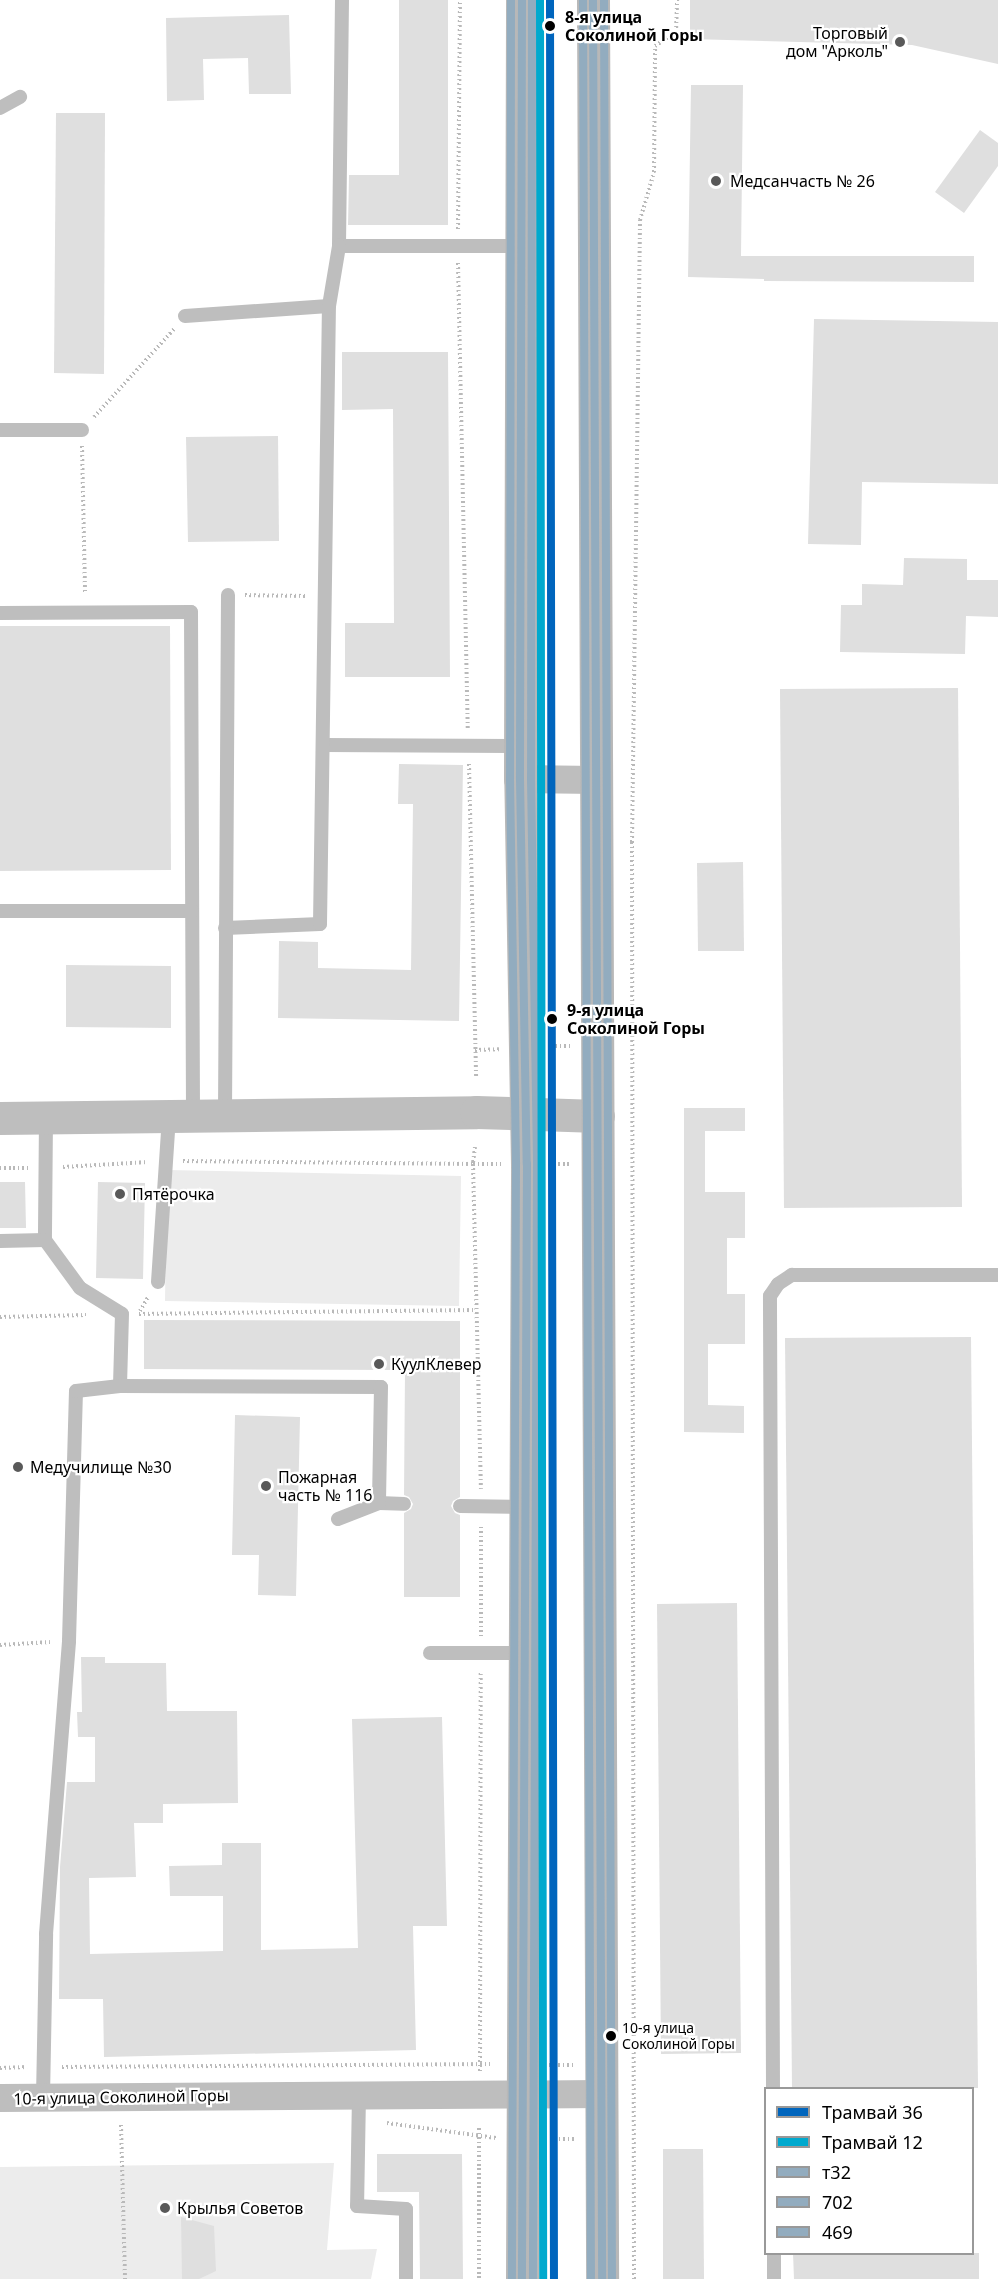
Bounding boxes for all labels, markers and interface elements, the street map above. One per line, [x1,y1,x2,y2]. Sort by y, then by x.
place label: 8-я улица Соколиной Горы [565,7,703,45]
marker: 8-я улица Соколиной Горы [540,16,560,36]
place label: Торговый дом "Арколь" [786,23,888,61]
marker: Торговый дом "Арколь" [893,35,907,49]
place label: Медсанчасть № 26 [730,171,875,191]
marker: Медсанчасть № 26 [707,172,725,190]
place label: 9-я улица Соколиной Горы [567,1000,705,1038]
marker: 9-я улица Соколиной Горы [542,1009,562,1029]
place label: Пятёрочка [132,1184,215,1204]
marker: Пятёрочка [113,1187,127,1201]
place label: КуулКлевер [391,1354,481,1374]
marker: КуулКлевер [372,1357,386,1371]
place label: Медучилище №30 [30,1457,172,1477]
marker: Медучилище №30 [11,1460,25,1474]
place label: Пожарная часть № 116 [278,1467,372,1505]
marker: Пожарная часть № 116 [259,1479,273,1493]
place label: 10-я улица Соколиной Горы [622,2020,735,2052]
marker: 10-я улица Соколиной Горы [605,2030,617,2042]
street label: 10-я улица Соколиной Горы [13,2086,229,2108]
legend [764,2087,974,2255]
text: Трамвай 36 [822,2100,923,2124]
text: Трамвай 12 [822,2130,923,2154]
text: т32 [822,2160,851,2184]
text: 702 [822,2190,853,2214]
place label: Крылья Советов [177,2198,303,2218]
marker: Крылья Советов [158,2201,172,2215]
text: 469 [822,2220,853,2244]

